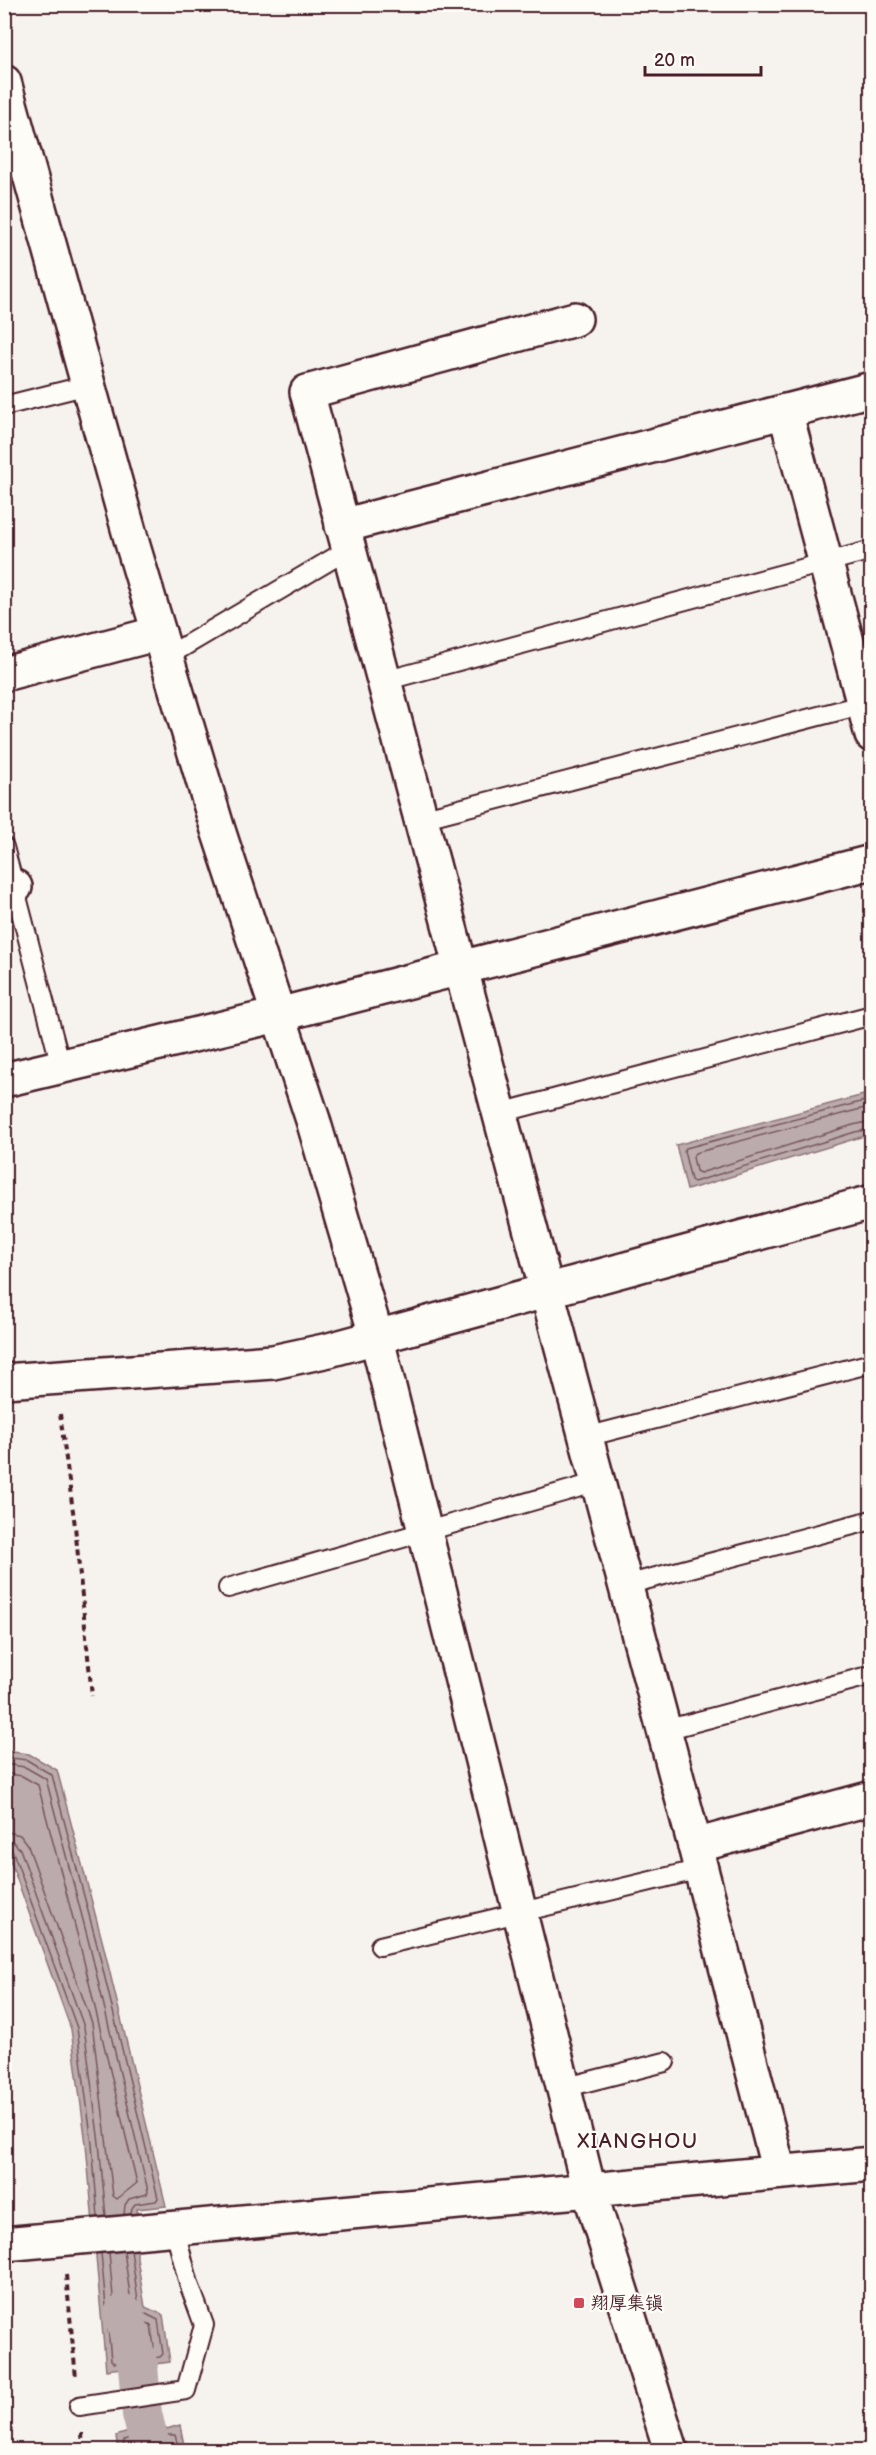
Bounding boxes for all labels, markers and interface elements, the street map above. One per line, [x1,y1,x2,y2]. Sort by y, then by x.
scale bar [645,39,760,77]
text: 20 m [654,50,695,71]
district label: XIANGHOU [576,2129,699,2154]
place label: 翔厚集镇 [591,2293,663,2314]
marker: 翔厚集镇 [572,2296,586,2310]

